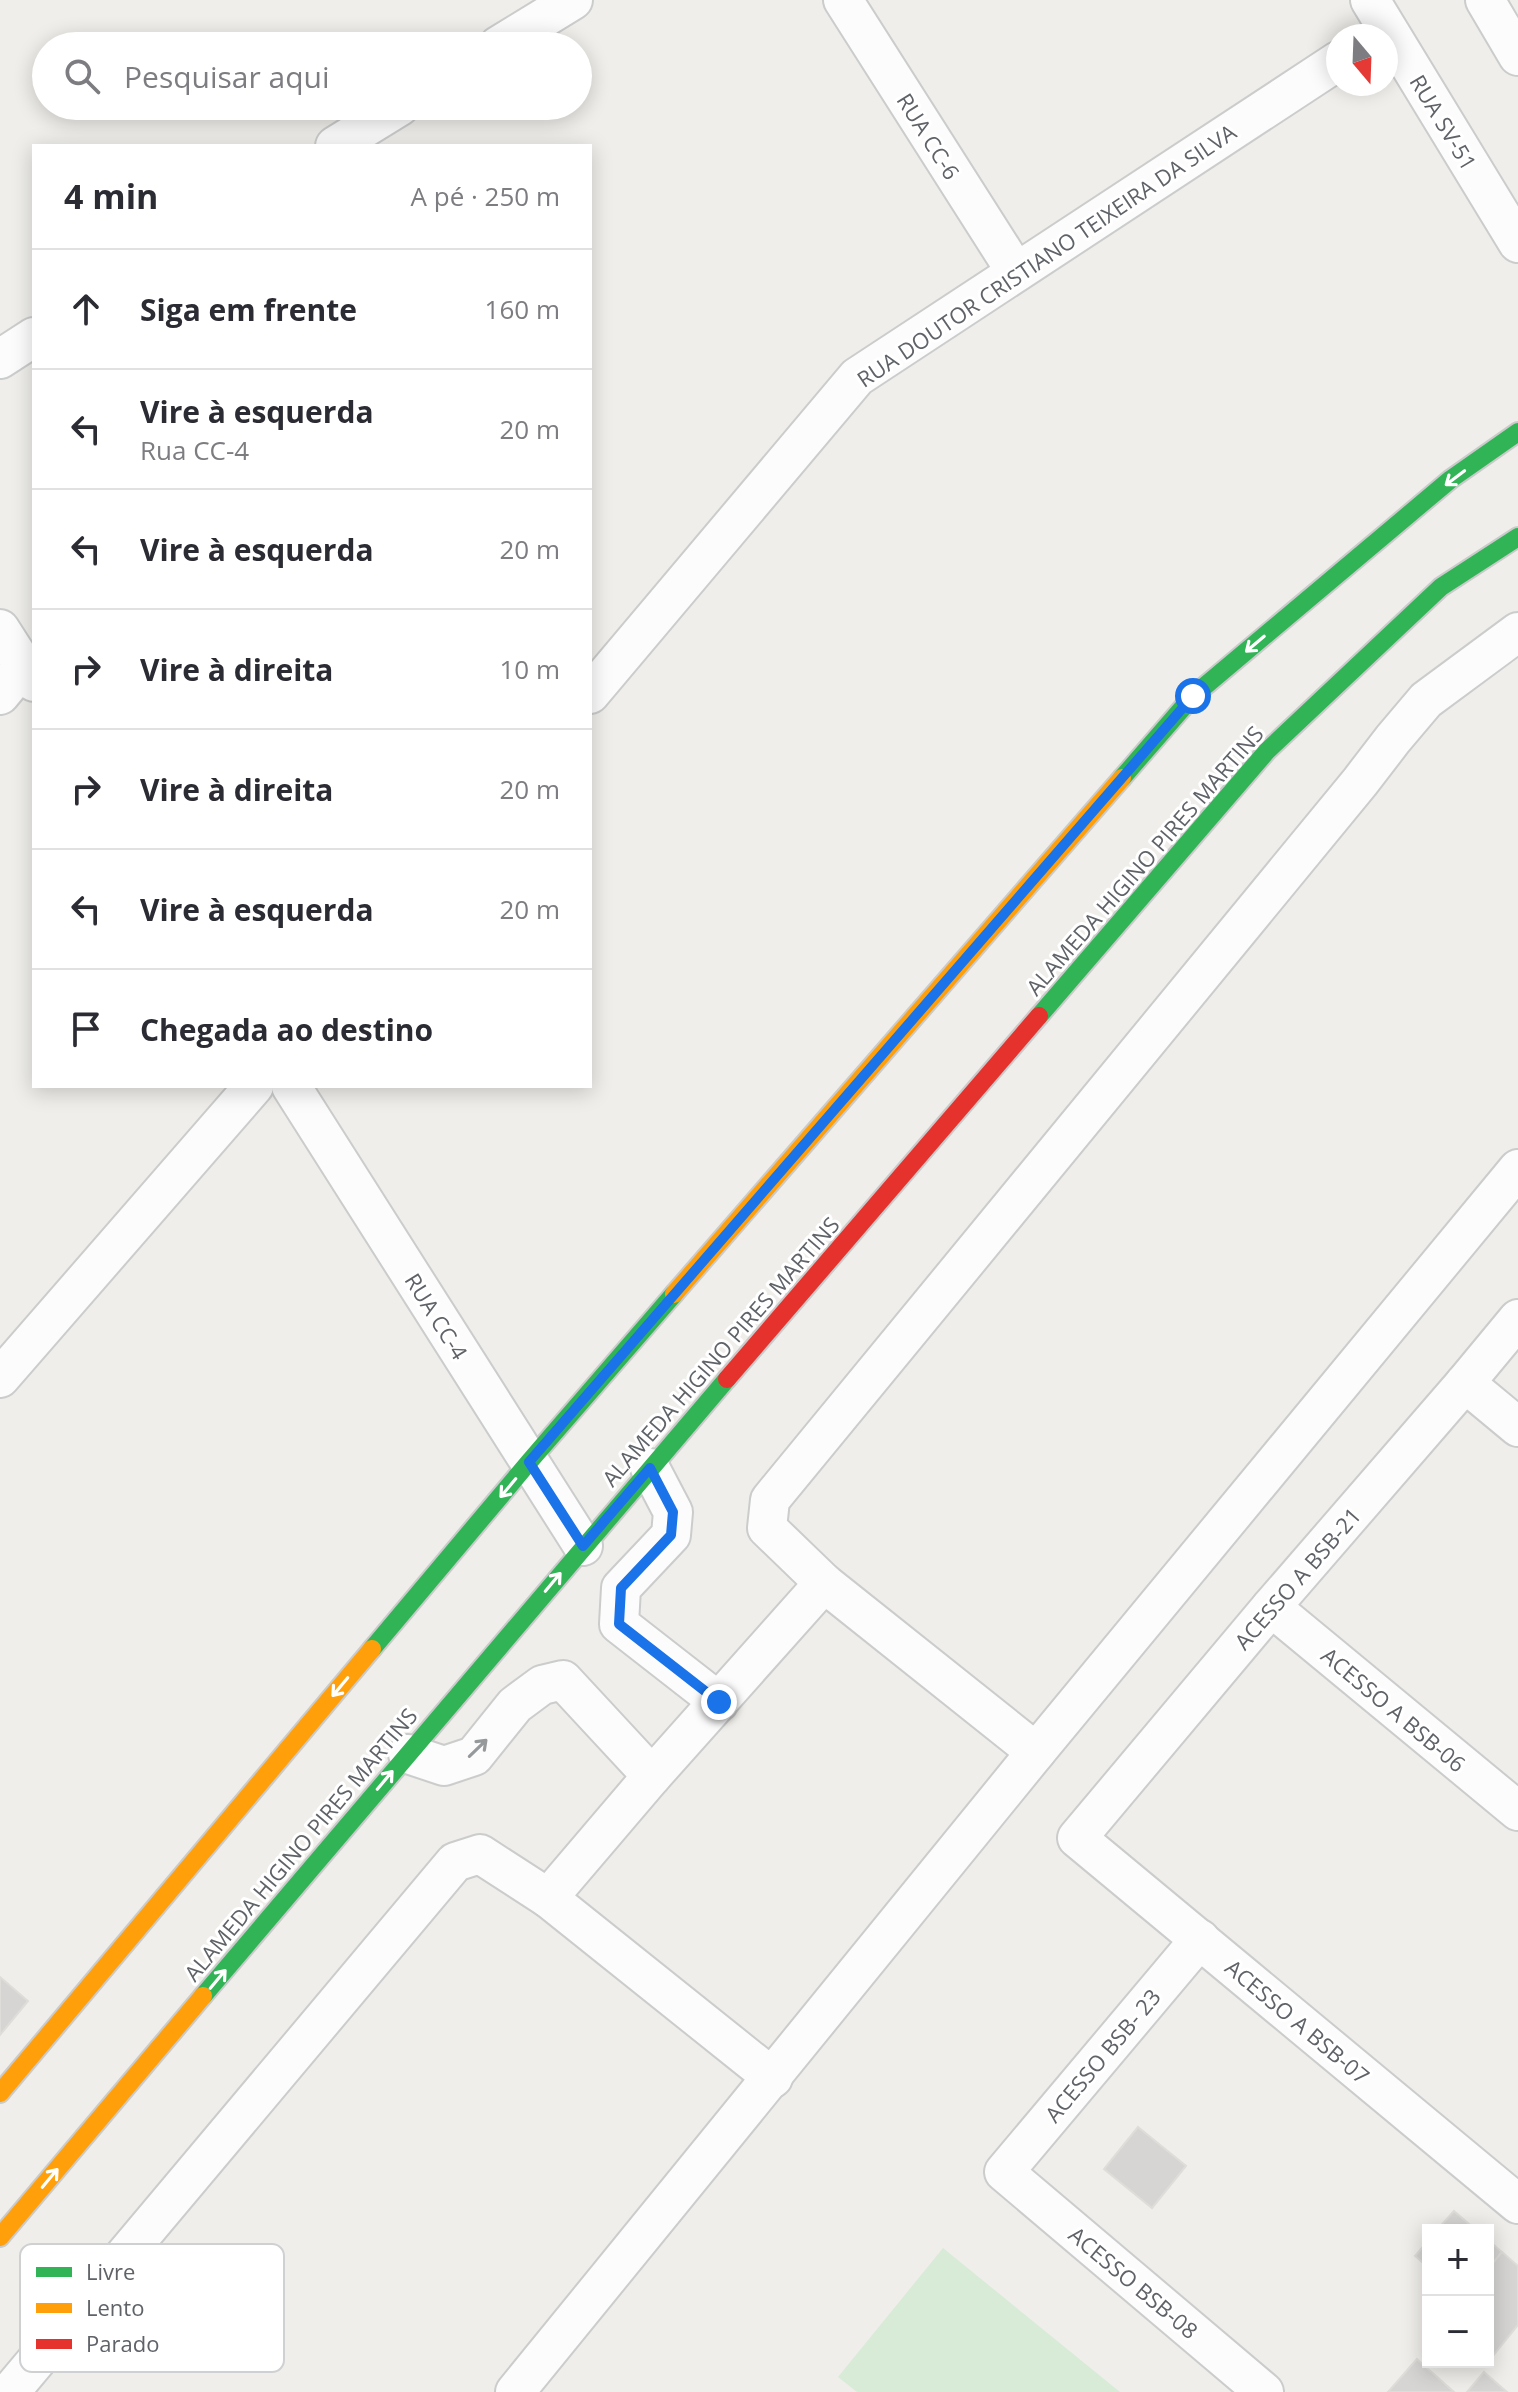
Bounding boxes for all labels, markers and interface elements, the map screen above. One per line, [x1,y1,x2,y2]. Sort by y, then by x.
north arrow [1326,24,1398,96]
search box [32,32,592,120]
icon: search [60,54,104,98]
text: Pesquisar aqui [124,56,330,97]
street label: RUA SV-51 [1404,69,1484,175]
street label: RUA CC-6 [891,87,967,185]
street label: RUA DOUTOR CRISTIANO TEIXEIRA DA SILVA [851,116,1241,394]
text: 4 min [64,173,158,219]
text: A pé · 250 m [411,178,560,214]
icon: ahead [64,287,108,331]
text: Siga em frente [140,289,357,330]
text: 160 m [485,291,560,327]
text: Vire à esquerda [140,391,374,432]
icon: left [64,407,108,451]
text: 20 m [499,411,560,447]
text: Rua CC-4 [140,432,249,468]
one-way arrow [1444,469,1466,486]
icon: left [64,527,108,571]
text: Vire à esquerda [140,529,374,570]
text: 20 m [499,531,560,567]
one-way arrow [1245,635,1266,653]
icon: right [64,647,108,691]
text: Vire à direita [140,649,334,690]
text: 10 m [499,651,560,687]
route start [1175,678,1211,714]
street label: ALAMEDA HIGINO PIRES MARTINS [1019,719,1269,1001]
icon: right [64,767,108,811]
text: Vire à direita [140,769,334,810]
text: 20 m [499,771,560,807]
icon: left [64,887,108,931]
text: Vire à esquerda [140,889,374,930]
text: 20 m [499,891,560,927]
icon: arrive [64,1007,108,1051]
text: Chegada ao destino [140,1009,433,1050]
street label: ALAMEDA HIGINO PIRES MARTINS [595,1210,845,1492]
street label: RUA CC-4 [399,1267,476,1365]
one-way arrow [499,1477,517,1498]
street label: ACESSO A BSB-21 [1227,1500,1367,1656]
one-way arrow [544,1572,562,1592]
street label: ACESSO A BSB-06 [1316,1640,1472,1778]
one-way arrow [331,1676,349,1697]
route end [701,1684,737,1720]
street label: ALAMEDA HIGINO PIRES MARTINS [177,1701,423,1987]
one-way arrow [468,1739,488,1758]
one-way arrow [376,1770,394,1791]
street label: ACESSO A BSB-07 [1220,1952,1376,2090]
one-way arrow [209,1969,227,1990]
street label: ACESSO BSB- 23 [1037,1982,1167,2128]
one-way arrow [41,2168,59,2189]
street label: ACESSO BSB-08 [1063,2219,1205,2345]
map controls [1422,2224,1494,2368]
button: + [1422,2224,1494,2296]
legend [20,2244,284,2372]
text: Livre [86,2256,135,2286]
text: Lento [86,2292,144,2322]
button: − [1422,2296,1494,2368]
text: Parado [86,2328,159,2358]

